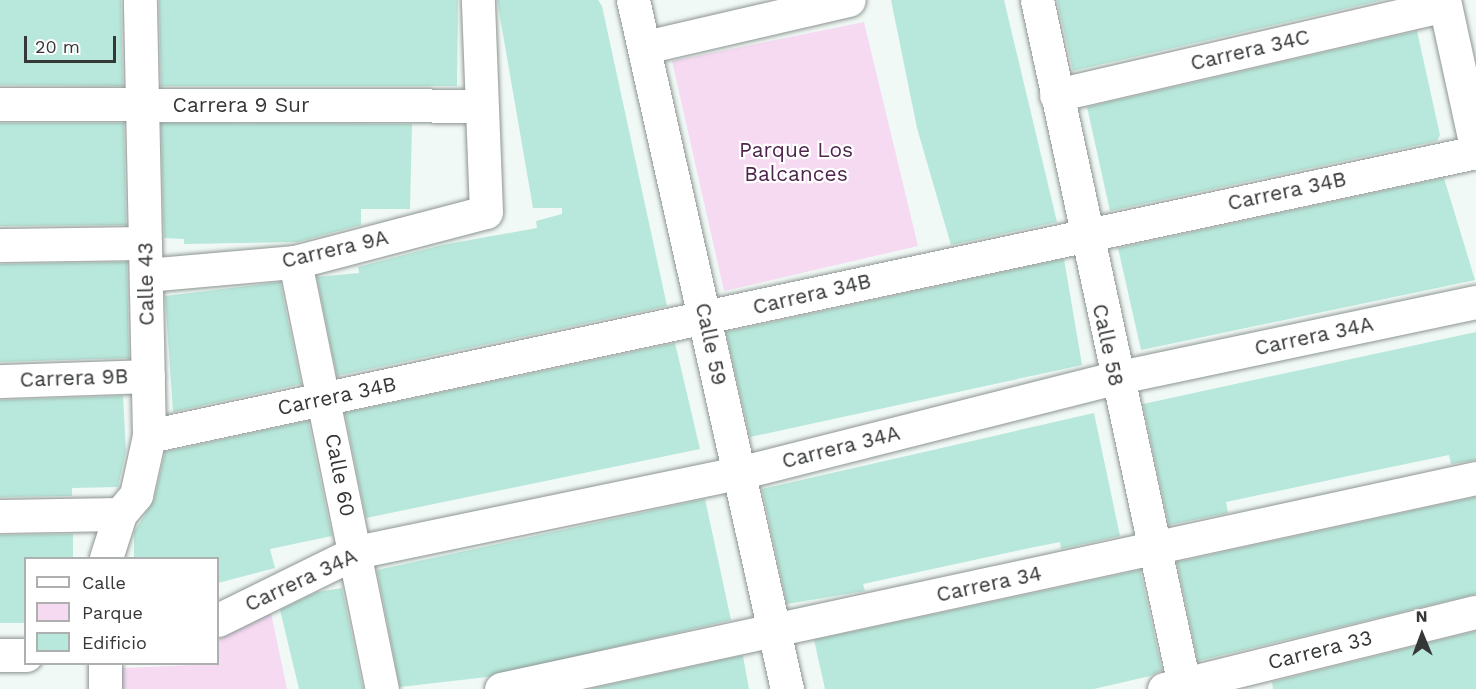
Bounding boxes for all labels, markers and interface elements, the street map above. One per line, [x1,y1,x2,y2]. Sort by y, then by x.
scale bar [27,24,118,62]
street label: Carrera 34C [1188,24,1312,76]
text: 20 m [35,36,80,57]
street label: Carrera 9 Sur [172,92,310,118]
park label: Parque Los Balcances [739,137,853,187]
street label: Carrera 34B [1225,166,1349,216]
street label: Carrera 9A [279,224,391,274]
street label: Calle 43 [133,242,159,326]
street label: Carrera 34B [750,268,874,320]
street label: Calle 59 [690,300,732,388]
street label: Calle 58 [1087,302,1129,388]
street label: Carrera 34A [1252,311,1376,361]
street label: Carrera 9B [19,364,129,392]
street label: Carrera 34B [275,371,399,421]
street label: Carrera 34A [779,420,903,474]
street label: Calle 60 [320,431,360,519]
street label: Carrera 34A [241,543,361,617]
legend [24,557,219,665]
street label: Carrera 34 [934,560,1044,608]
text: Calle [82,572,126,593]
text: Parque [82,602,143,623]
north arrow [1392,605,1452,665]
text: N [1416,607,1428,626]
street label: Carrera 33 [1265,625,1375,675]
text: Edificio [82,632,147,653]

